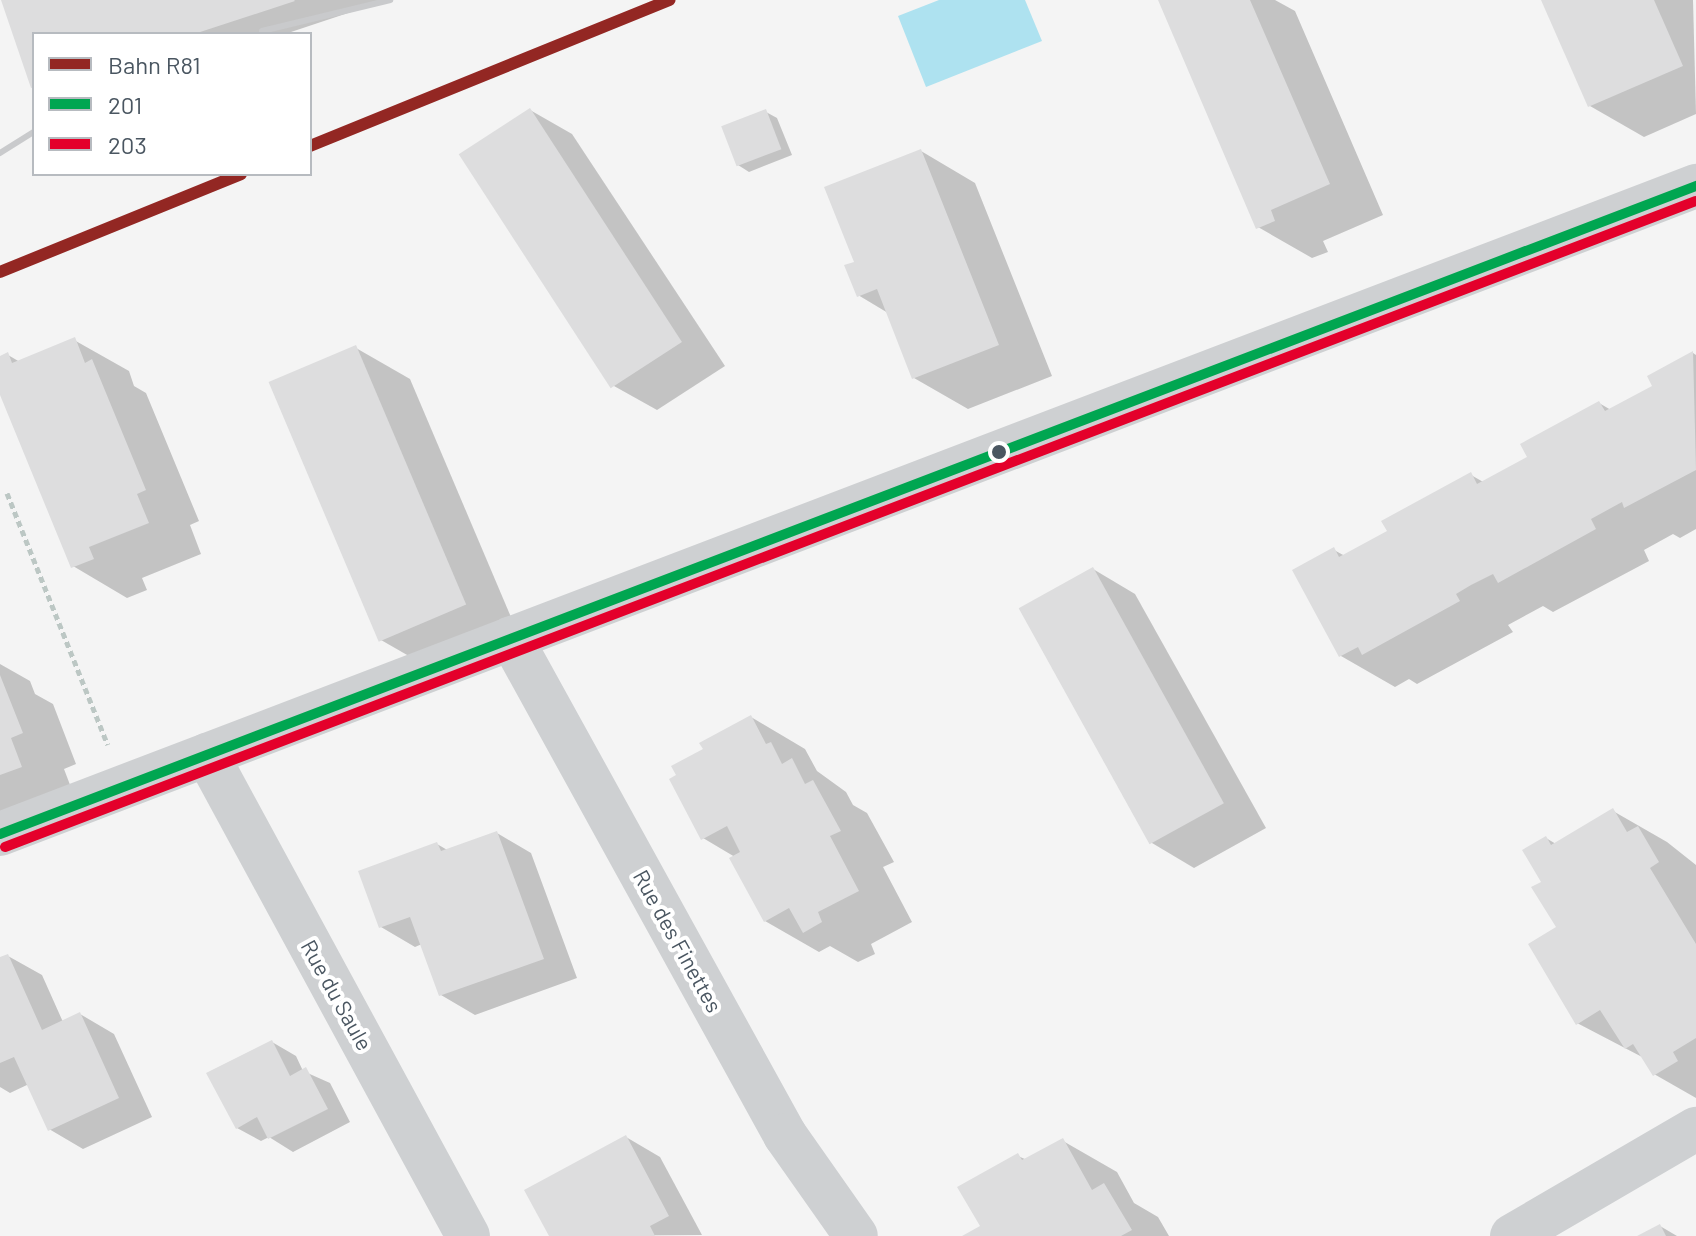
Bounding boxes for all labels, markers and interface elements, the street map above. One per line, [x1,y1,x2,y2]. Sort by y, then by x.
legend [32,32,312,176]
text: Bahn R81 [108,50,201,79]
text: 201 [108,90,142,119]
text: 203 [108,130,147,159]
unlabelled marker [991,444,1007,460]
street label: Rue des Finettes [628,865,728,1017]
street label: Rue du Saule [296,935,378,1055]

